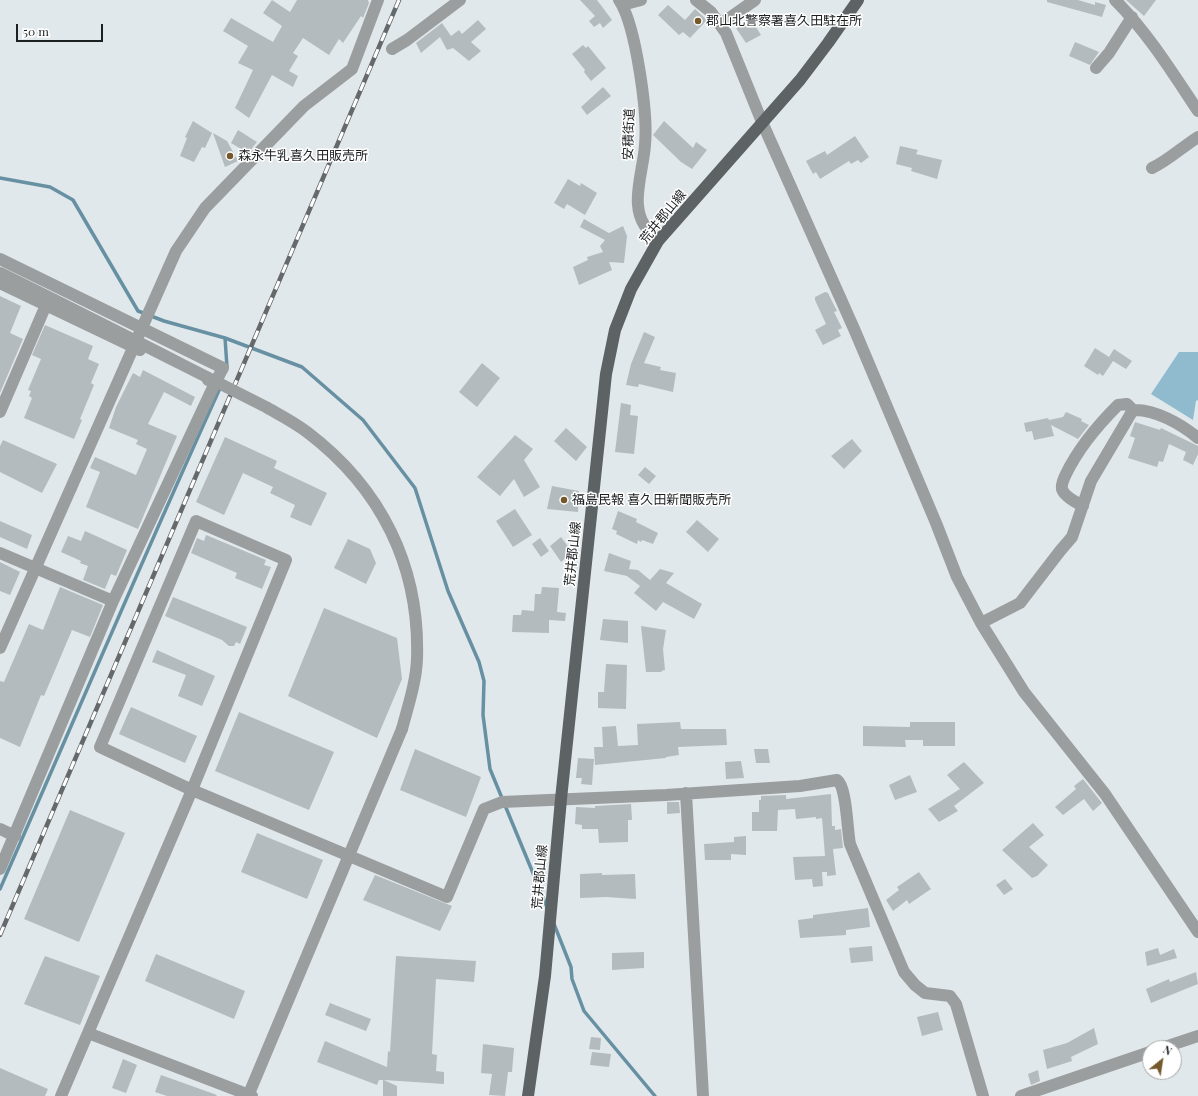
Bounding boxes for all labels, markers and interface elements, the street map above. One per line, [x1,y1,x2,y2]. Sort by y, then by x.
place label: 郡山北警察署喜久田駐在所 [706,13,862,29]
scale bar [18,16,105,42]
marker: 郡山北警察署喜久田駐在所 [693,16,703,26]
text: 50 m [23,23,49,39]
street label: 安積街道 [620,108,638,160]
place label: 森永牛乳喜久田販売所 [238,148,368,164]
marker: 森永牛乳喜久田販売所 [225,151,235,161]
street label: 荒井郡山線 [636,187,690,247]
place label: 福島民報 喜久田新聞販売所 [572,492,731,508]
marker: 福島民報 喜久田新聞販売所 [559,495,569,505]
street label: 荒井郡山線 [562,521,584,587]
street label: 荒井郡山線 [529,844,551,910]
north arrow [1142,1040,1182,1080]
text: N [1161,1042,1175,1059]

